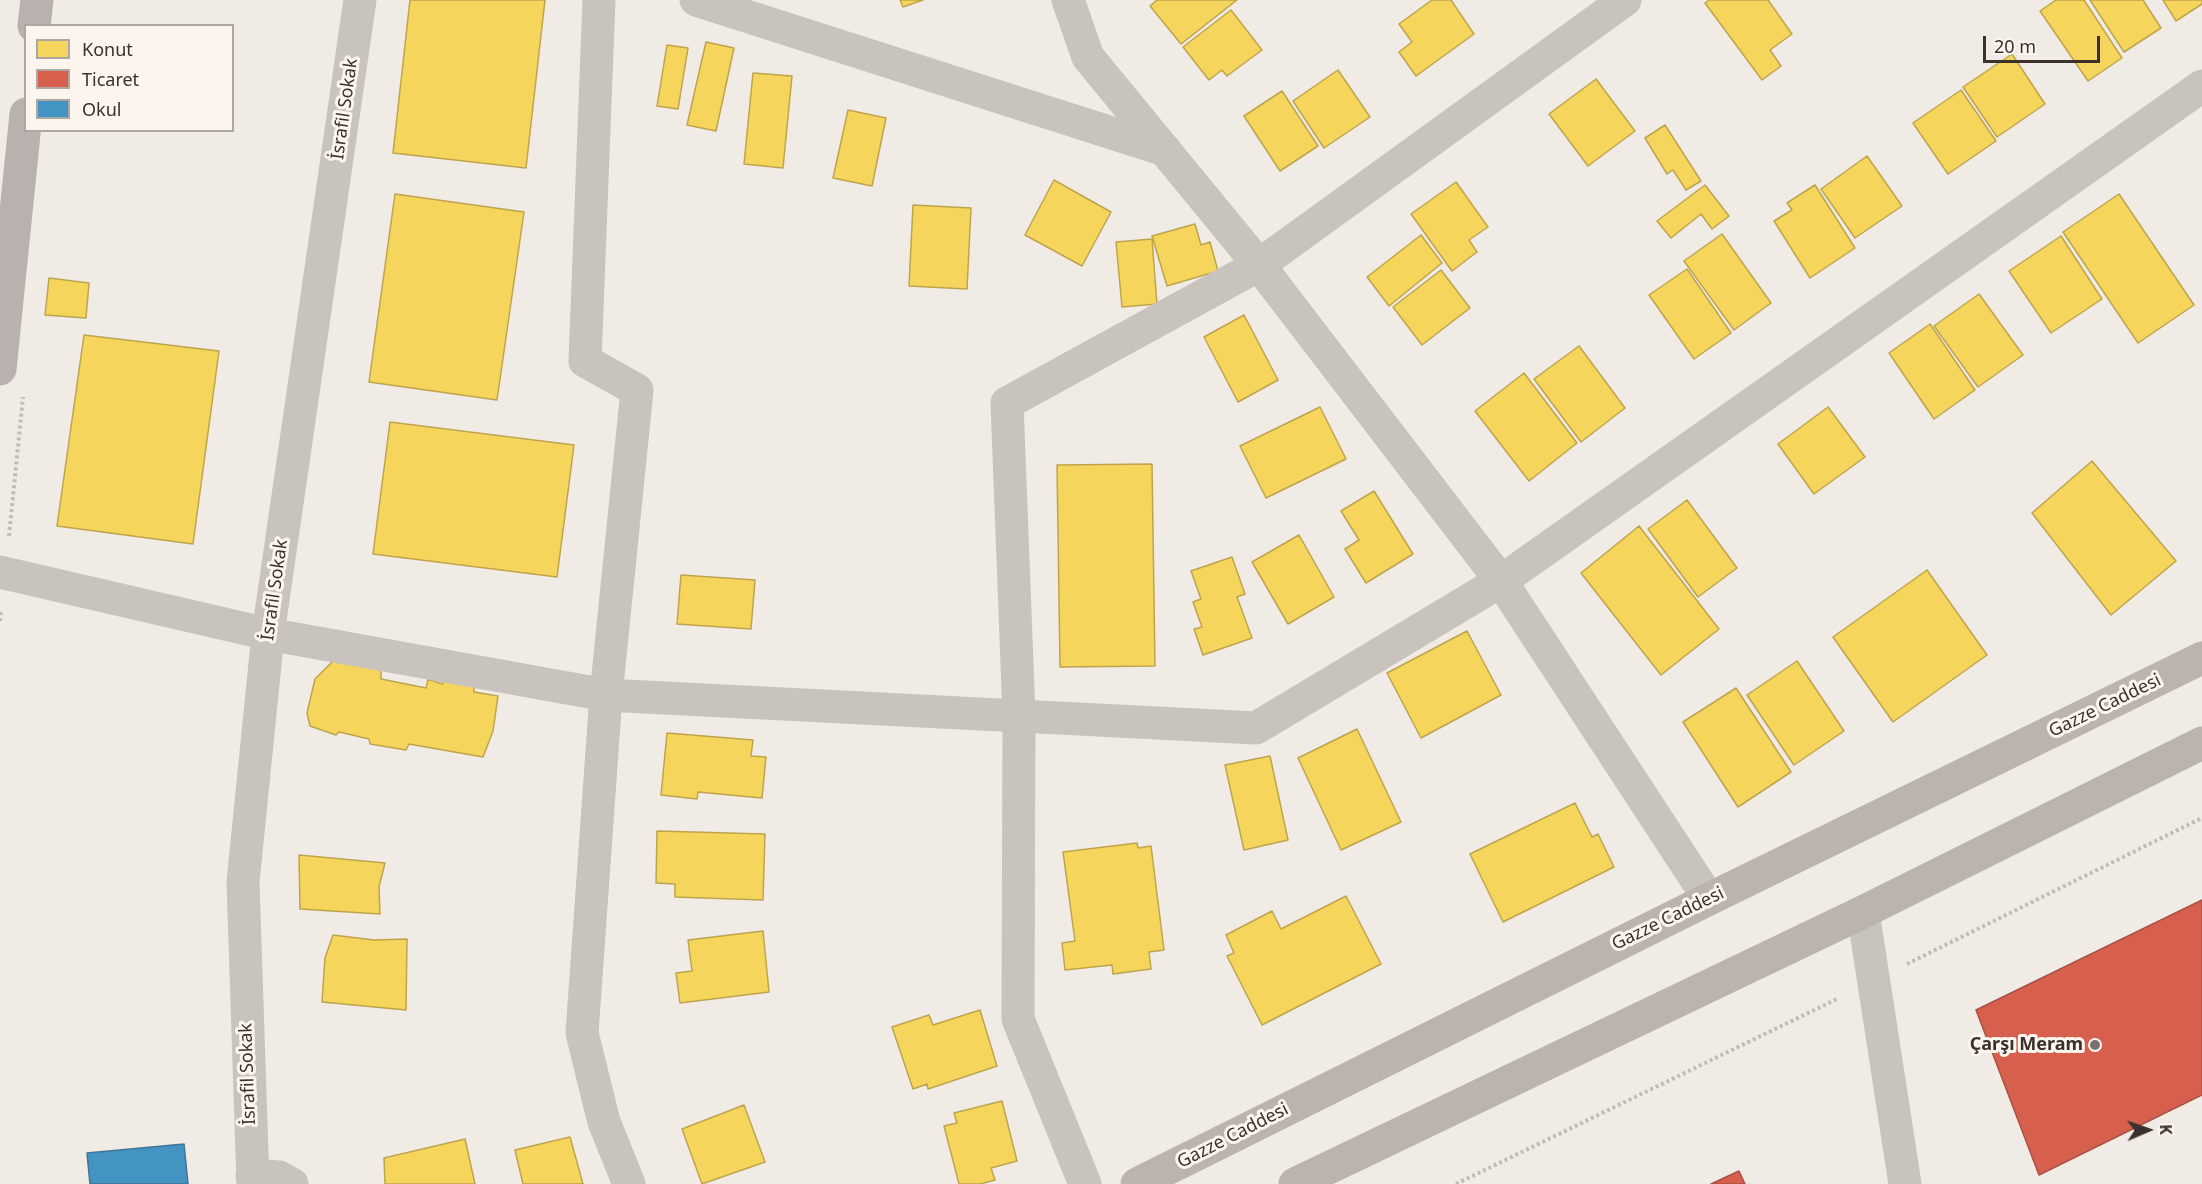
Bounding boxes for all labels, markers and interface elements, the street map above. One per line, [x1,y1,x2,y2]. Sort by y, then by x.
legend [24,24,234,132]
scale bar [1986,24,2103,62]
text: 20 m [1994,34,2036,58]
text: Konut [82,37,133,61]
street label: İsrafil Sokak [327,57,363,161]
text: Ticaret [82,67,139,91]
text: Okul [82,97,121,121]
street label: İsrafil Sokak [257,538,293,642]
street label: Gazze Caddesi [2045,670,2165,742]
street label: Gazze Caddesi [1608,883,1728,955]
street label: İsrafil Sokak [235,1023,261,1125]
place label: Çarşı Meram [1970,1034,2083,1056]
marker: Çarşı Meram [2088,1038,2102,1052]
street label: Gazze Caddesi [1174,1099,1292,1173]
north arrow [2118,1100,2178,1160]
text: K [2155,1124,2177,1135]

